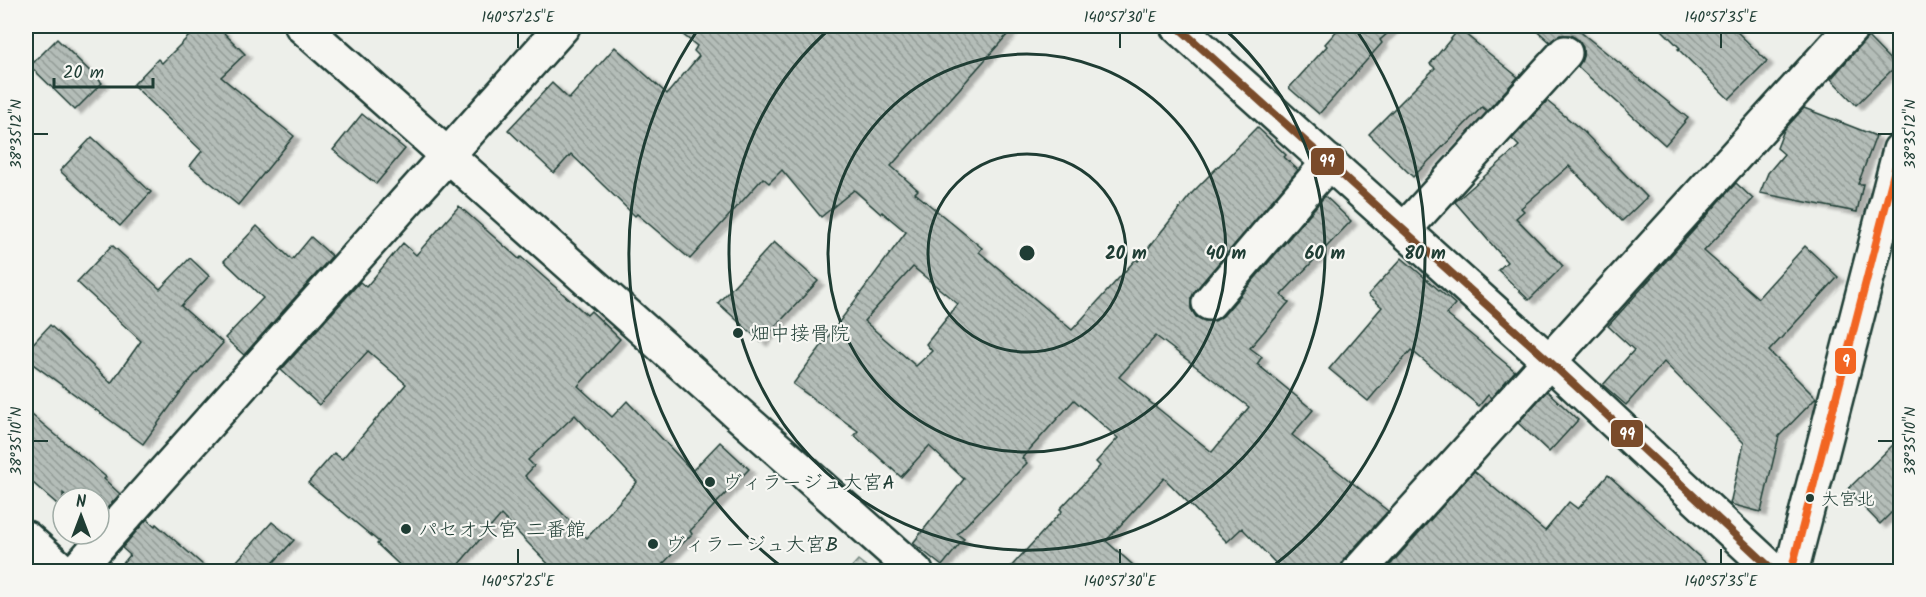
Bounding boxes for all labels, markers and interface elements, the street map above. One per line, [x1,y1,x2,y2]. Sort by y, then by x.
text: 140°57'25"E [481,6,556,30]
text: 140°57'30"E [1084,6,1157,30]
text: 140°57'35"E [1684,6,1759,30]
scale bar [54,51,153,89]
text: 20 m [63,59,104,88]
text: 38°35'12"N [5,99,29,169]
text: 38°35'12"N [1899,99,1923,169]
line badge: 99 [1310,147,1345,176]
text: 99 [1319,150,1335,175]
text: 20 m [1105,240,1147,269]
text: 40 m [1206,240,1247,269]
text: 60 m [1305,240,1346,269]
text: 80 m [1404,240,1446,269]
centre of rings [1017,243,1037,263]
place label: 畑中接骨院 [750,319,850,351]
marker: 畑中接骨院 [731,326,745,340]
line badge: 9 [1834,347,1857,375]
text: 9 [1842,350,1850,375]
text: 38°35'10"N [5,407,29,475]
text: 38°35'10"N [1899,407,1923,475]
line badge: 99 [1610,419,1644,448]
text: 99 [1619,423,1635,448]
place label: ヴィラージュ大宮A [722,468,895,500]
marker: ヴィラージュ大宮A [703,475,717,489]
north arrow [51,486,111,546]
place label: 大宮北 [1821,486,1875,515]
text: N [76,490,86,515]
marker: 大宮北 [1804,492,1816,504]
place label: パセオ大宮 二番館 [418,515,586,547]
marker: パセオ大宮 二番館 [399,522,413,536]
place label: ヴィラージュ大宮B [665,530,838,562]
marker: ヴィラージュ大宮B [646,537,660,551]
text: 140°57'25"E [481,570,556,594]
text: 140°57'30"E [1084,570,1157,594]
text: 140°57'35"E [1684,570,1759,594]

